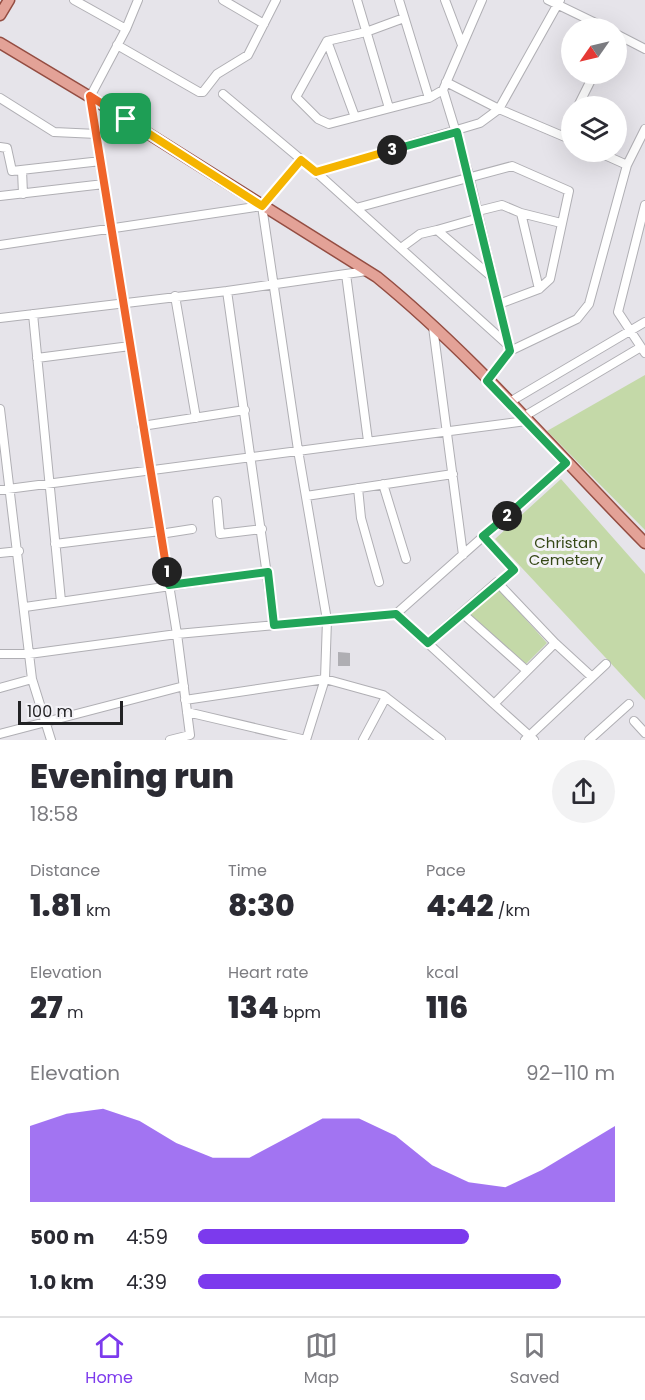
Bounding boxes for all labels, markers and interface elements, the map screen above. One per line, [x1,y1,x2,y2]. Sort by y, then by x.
north arrow [561,18,627,84]
map controls [561,18,627,162]
pin [100,93,151,144]
button: layers [561,96,627,162]
icon: arrive [109,102,142,135]
pin: 3 [377,135,407,165]
text: 3 [387,138,397,161]
pin: 2 [492,501,522,531]
text: 2 [502,504,512,527]
park label: Christan Cemetery [529,532,604,570]
pin: 1 [152,557,182,587]
text: 1 [164,560,170,583]
scale bar [18,698,123,726]
text: 100 m [27,700,73,723]
text: Evening run [30,753,234,800]
button: share [552,760,615,823]
text: 18:58 [30,800,78,828]
text: Distance [30,859,100,882]
text: Time [228,859,267,882]
text: Pace [426,859,466,882]
text: 1.81 [30,884,82,927]
text: 8:30 [228,884,295,927]
text: 4:42 [426,884,494,927]
text: km [82,899,111,922]
text: /km [494,899,530,922]
text: Elevation [30,961,102,984]
text: Heart rate [228,961,308,984]
text: kcal [426,961,459,984]
text: 27 [30,986,63,1029]
text: 134 [228,986,279,1029]
text: 116 [426,986,468,1029]
text: m [63,1001,84,1024]
text: bpm [279,1001,321,1024]
text: Elevation [30,1059,120,1087]
text: 92–110 m [526,1059,615,1087]
text: 500 m [30,1223,95,1251]
text: 4:59 [126,1223,168,1251]
text: 1.0 km [30,1268,94,1296]
text: 4:39 [126,1268,167,1296]
tab: Home [85,1329,133,1390]
tab: Map [304,1329,339,1390]
tab: Saved [510,1329,560,1390]

